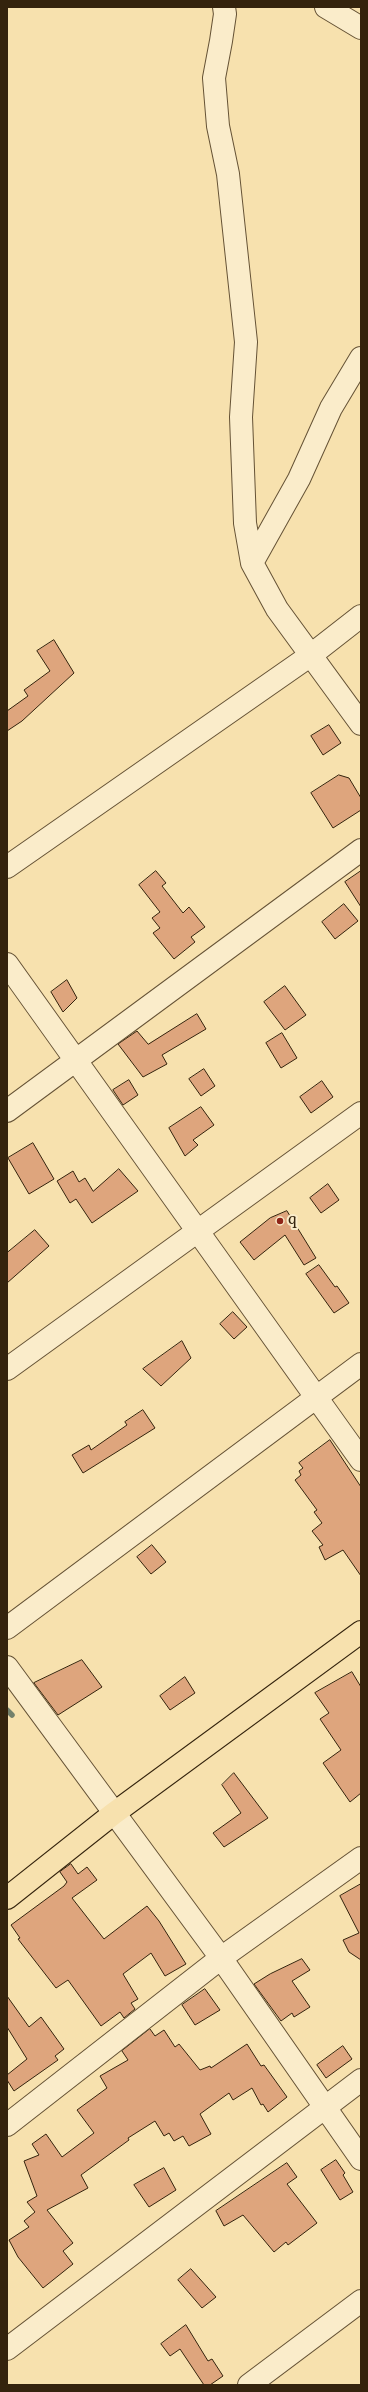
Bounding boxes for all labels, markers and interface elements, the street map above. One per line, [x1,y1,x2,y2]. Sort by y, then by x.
place label: q [288,1211,297,1231]
marker: q [275,1216,285,1226]

